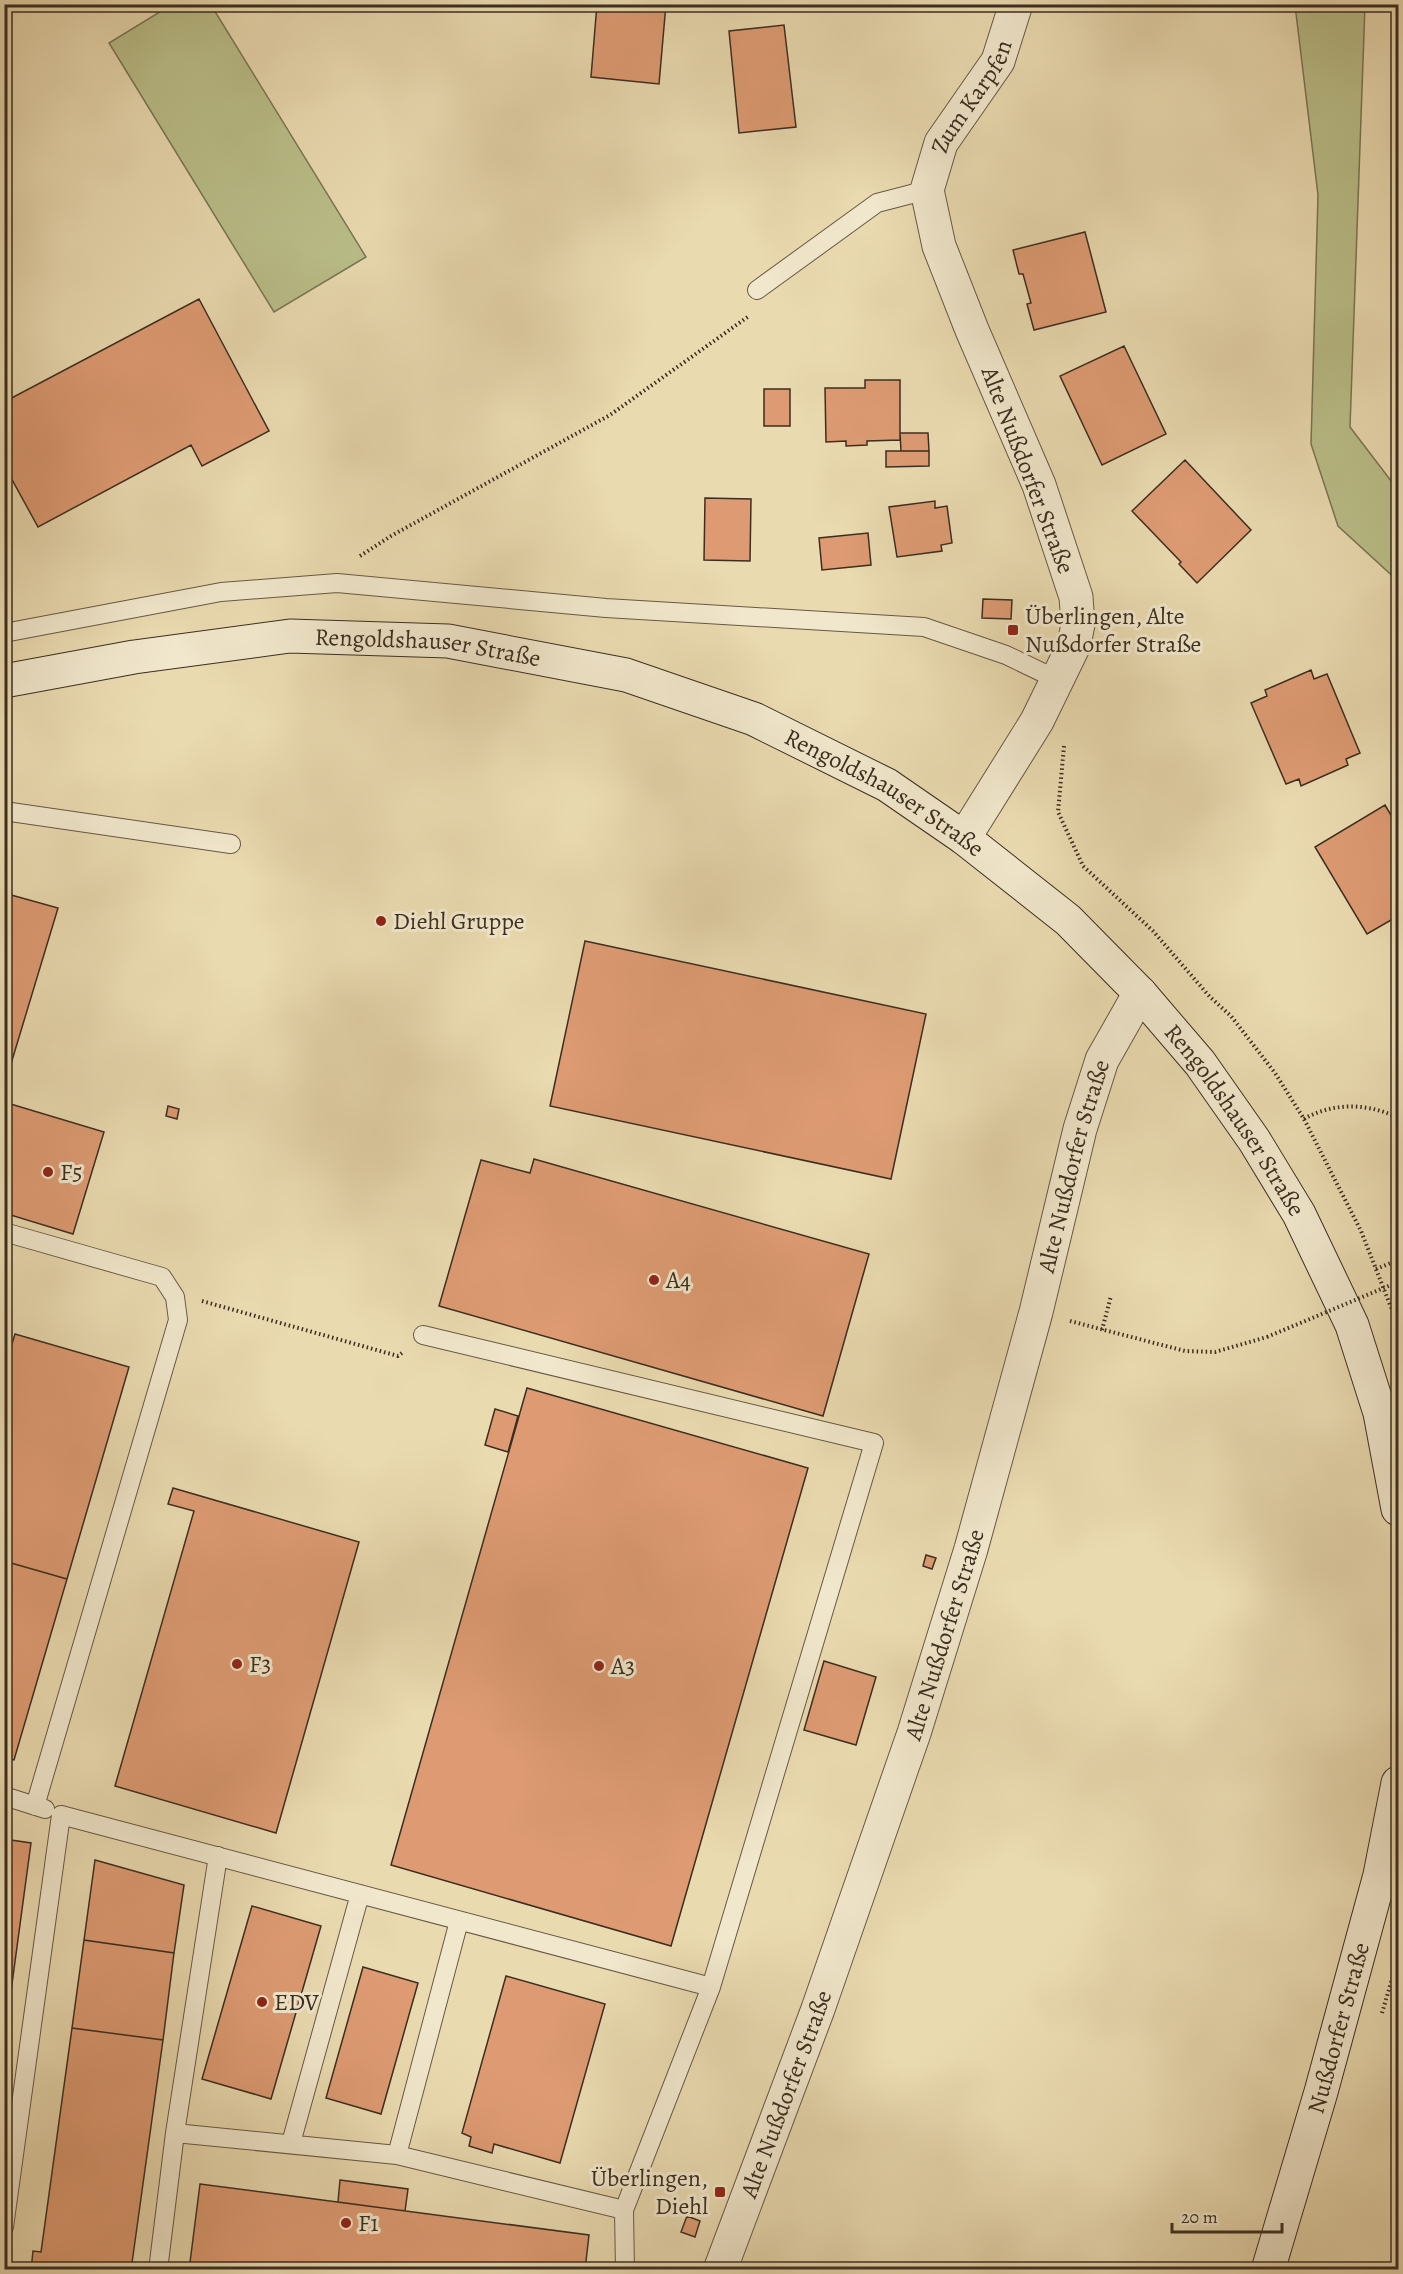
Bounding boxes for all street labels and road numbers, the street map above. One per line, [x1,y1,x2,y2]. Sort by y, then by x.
street label: Zum Karpfen [923,36,1020,157]
street label: Alte Nußdorfer Straße [973,361,1082,578]
street label: Rengoldshauser Straße [314,621,543,674]
street label: Rengoldshauser Straße [779,721,991,864]
street label: Rengoldshauser Straße [1157,1017,1313,1222]
street label: Alte Nußdorfer Straße [1030,1055,1117,1277]
street label: Alte Nußdorfer Straße [896,1525,992,1745]
street label: Nußdorfer Straße [1299,1939,1377,2118]
street label: Alte Nußdorfer Straße [732,1986,839,2203]

